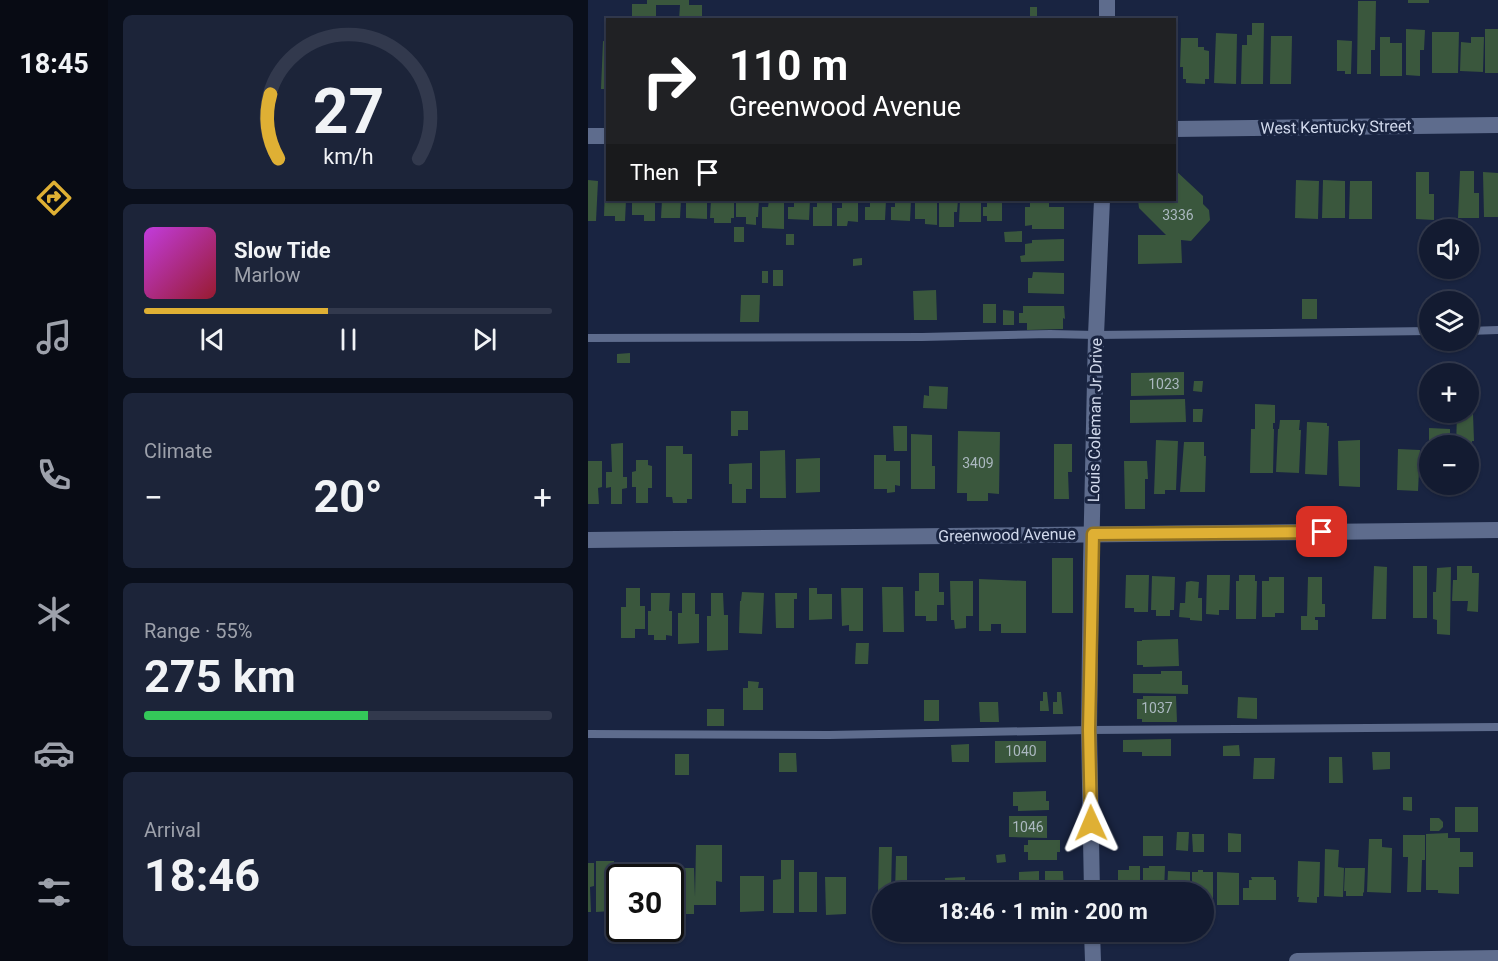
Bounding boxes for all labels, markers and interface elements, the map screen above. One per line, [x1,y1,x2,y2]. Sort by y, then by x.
text: 110 m [729,41,848,90]
icon: right [630,42,708,120]
text: 18:45 [19,48,89,80]
text: 27 [312,75,384,148]
text: Greenwood Avenue [729,91,961,123]
street label: West Kentucky Street [1260,116,1412,138]
text: km/h [323,144,373,169]
icon: arrive [691,156,724,189]
text: Then [630,160,679,185]
icon: directions [33,177,75,219]
house number: 3336 [1162,207,1194,223]
map controls [1419,219,1479,495]
button: sound [1419,219,1479,279]
text: Slow Tide [234,238,331,263]
text: Marlow [234,263,300,287]
button: layers [1419,291,1479,351]
icon: music [33,316,75,358]
icon: previous [196,323,229,356]
icon: pause [332,323,365,356]
icon: next [468,323,501,356]
street label: Louis Coleman Jr Drive [1084,338,1106,502]
button: + [1419,363,1479,423]
house number: 1023 [1148,376,1180,392]
button: − [1419,435,1479,495]
text: Climate [144,439,212,463]
icon: phone [33,454,75,496]
house number: 3409 [962,455,994,471]
text: 20° [313,470,383,523]
text: − [144,478,163,517]
text: + [533,478,552,517]
pin [1296,506,1347,557]
icon: arrive [1305,515,1338,548]
street label: Greenwood Avenue [938,524,1076,546]
icon: climate [33,593,75,635]
text: Range · 55% [144,619,252,643]
text: 275 km [144,650,296,703]
house number: 1037 [1141,700,1173,716]
icon: car [33,732,75,774]
house number: 1040 [1005,743,1037,759]
position arrow [1059,791,1123,855]
text: Arrival [144,818,201,842]
house number: 1046 [1012,819,1044,835]
text: 18:46 [144,849,260,902]
speed limit sign: 30 [606,864,684,942]
icon: filters [33,871,75,913]
text: 18:46 · 1 min · 200 m [938,899,1148,924]

